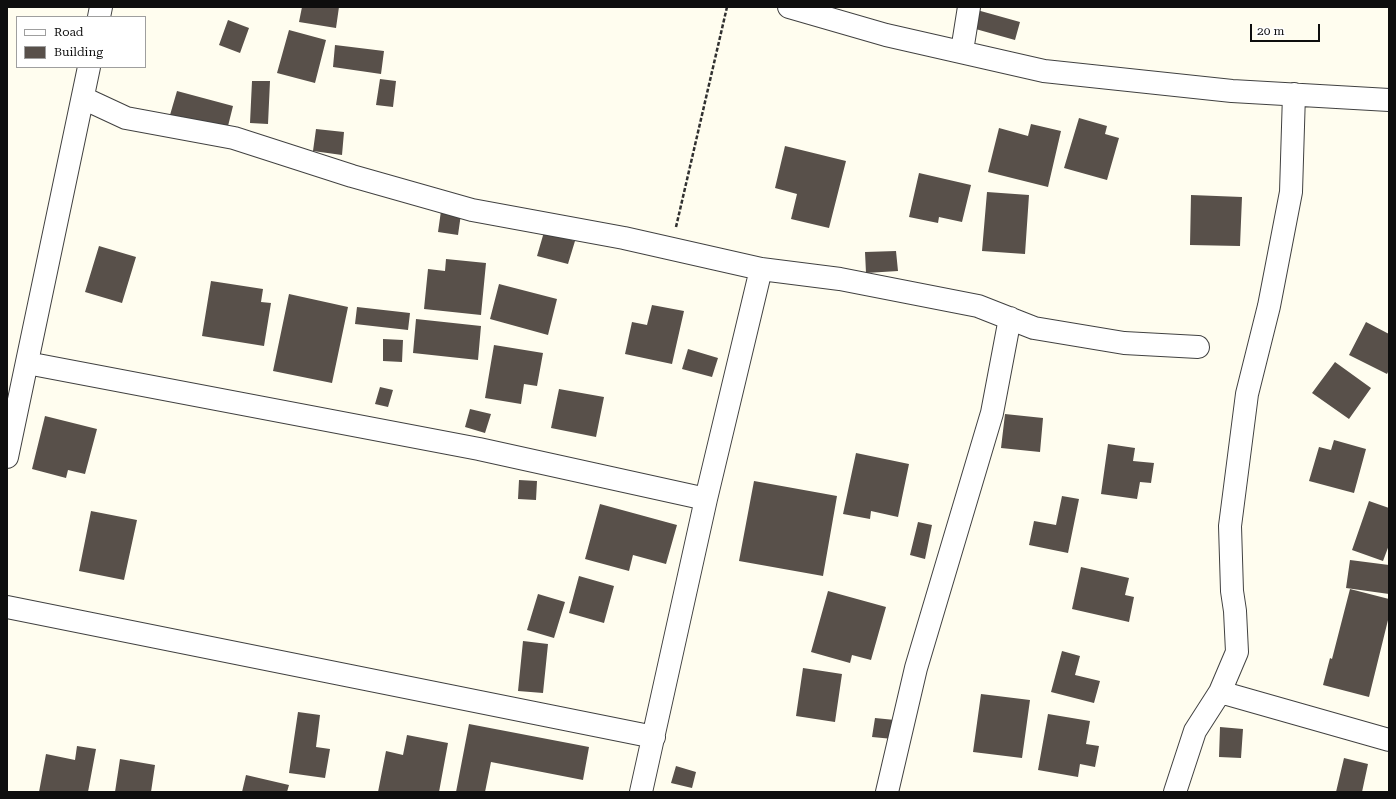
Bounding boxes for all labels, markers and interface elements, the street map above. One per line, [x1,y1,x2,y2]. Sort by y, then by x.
legend [16,16,146,68]
scale bar [1252,16,1322,42]
text: 20 m [1257,24,1284,38]
text: Road [54,25,83,39]
text: Building [54,45,103,59]

